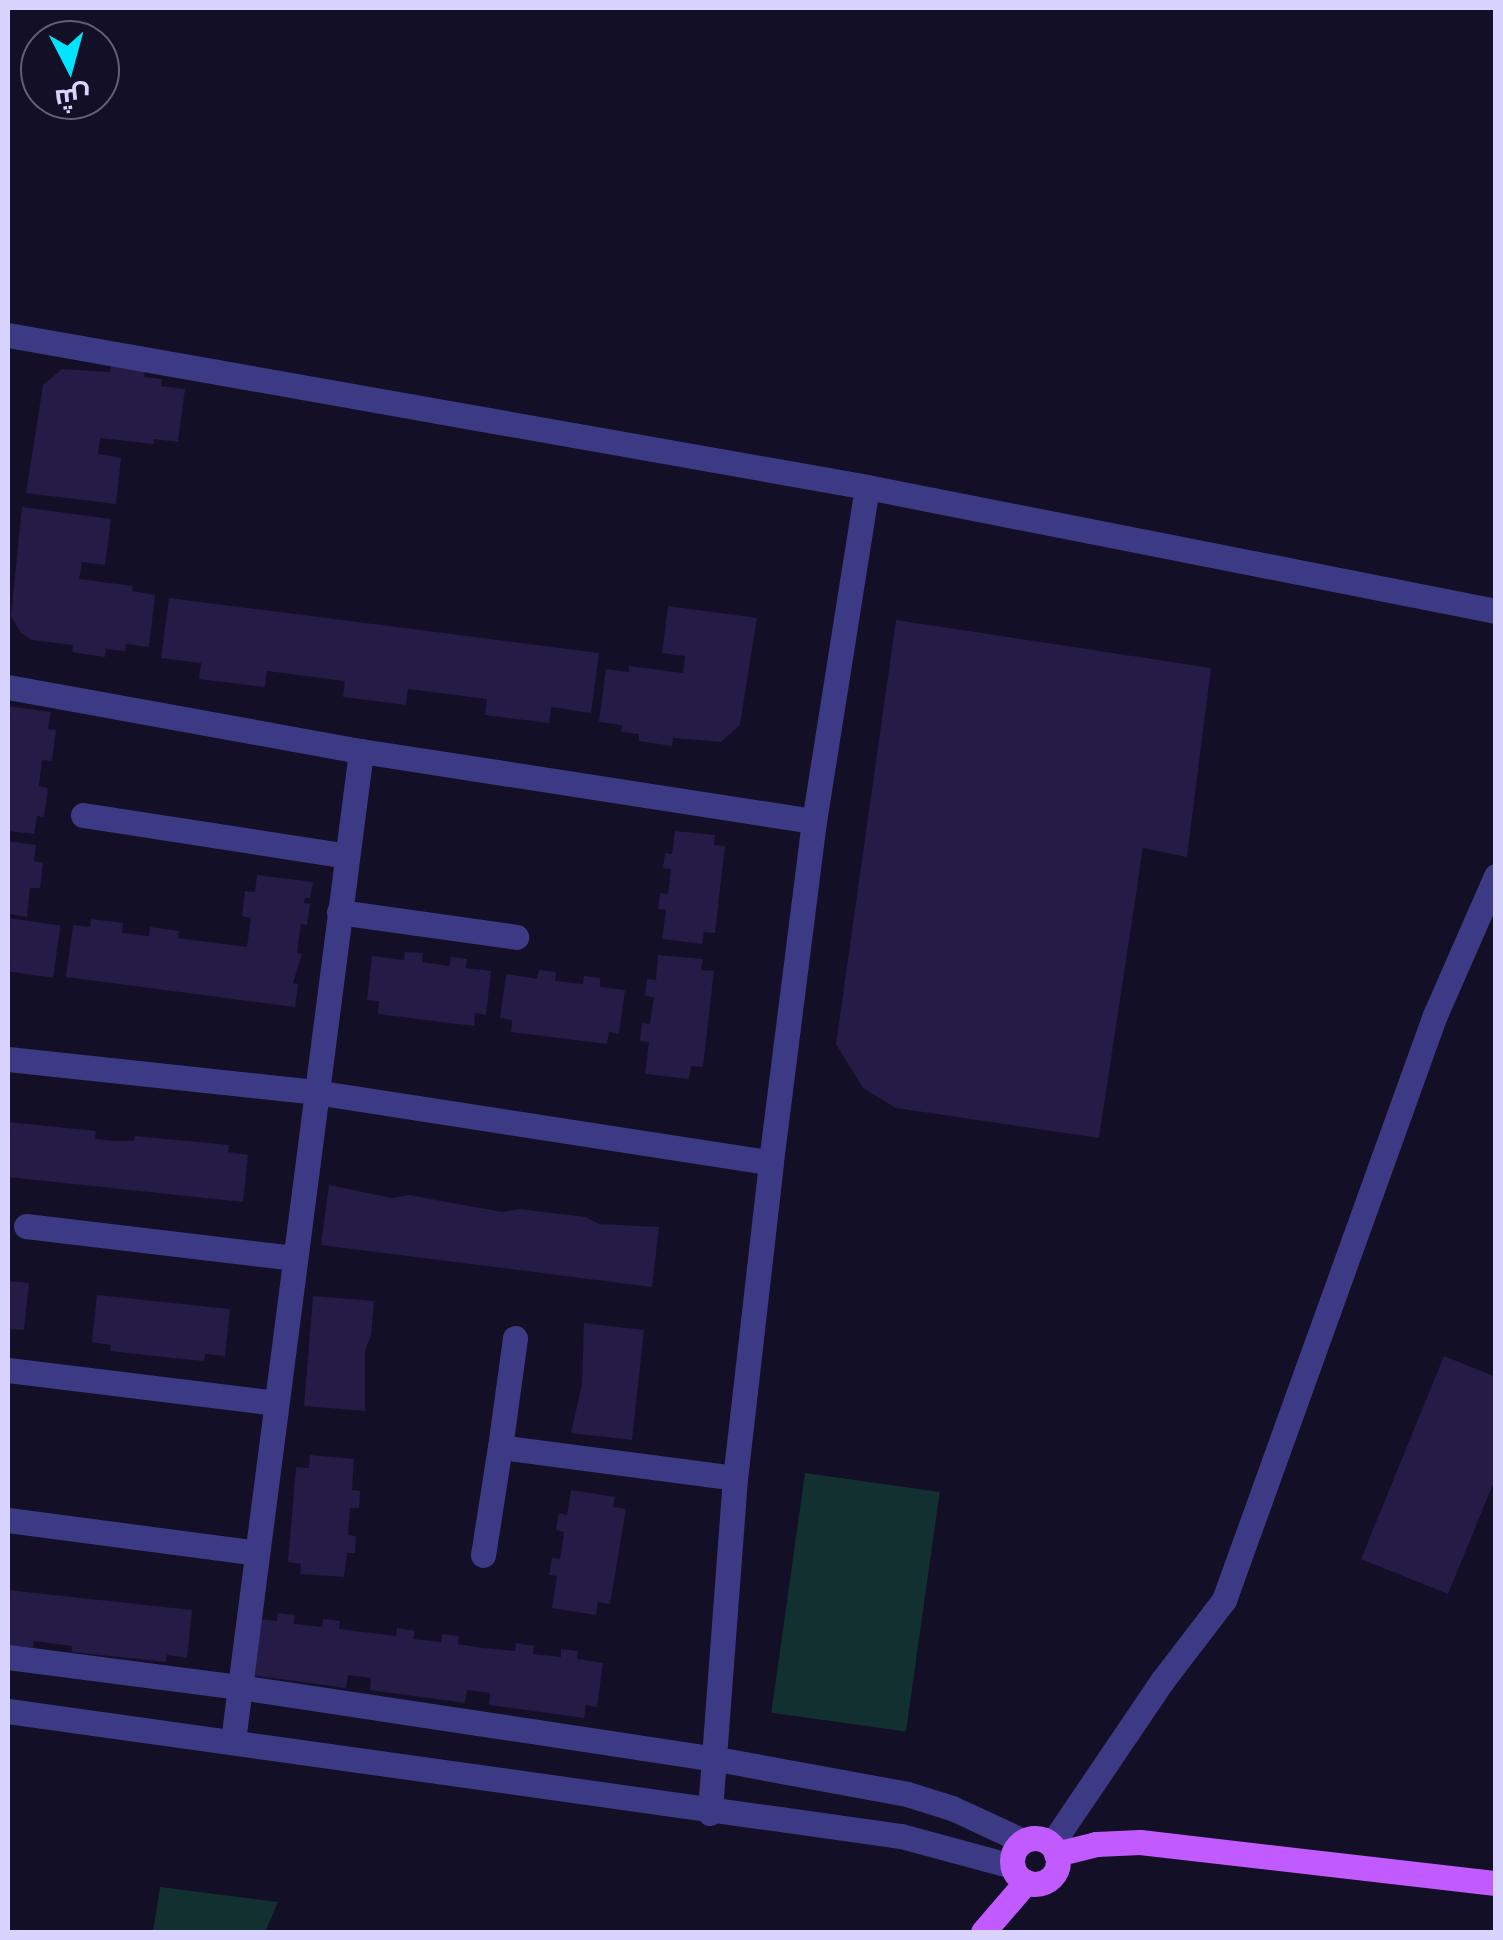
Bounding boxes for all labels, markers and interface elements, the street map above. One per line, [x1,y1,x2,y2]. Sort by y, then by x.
north arrow [20,20,120,120]
text: ش [53,80,93,117]

